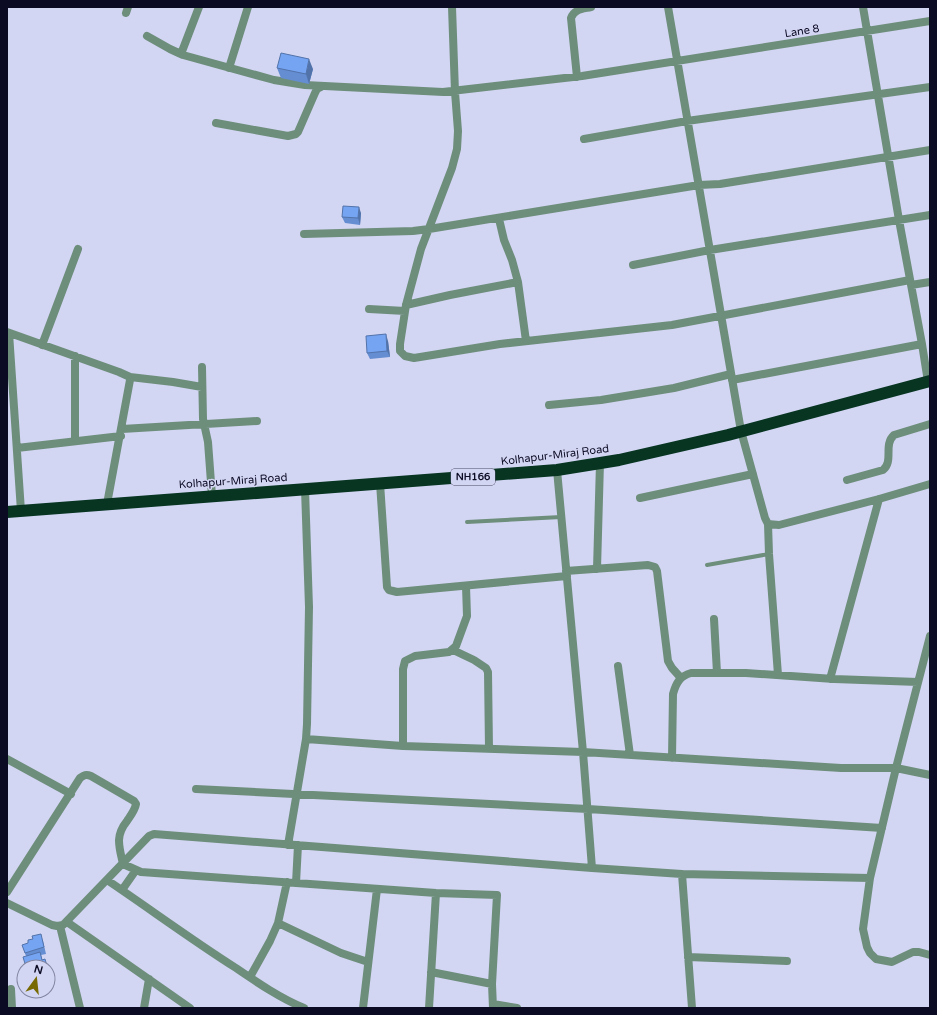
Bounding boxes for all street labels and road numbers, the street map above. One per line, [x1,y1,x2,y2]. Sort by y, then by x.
street label: Lane 8 [784,22,820,40]
street label: Kolhapur-Miraj Road [500,442,610,468]
road number: NH166 [451,469,495,485]
street label: Kolhapur-Miraj Road [178,471,288,491]

